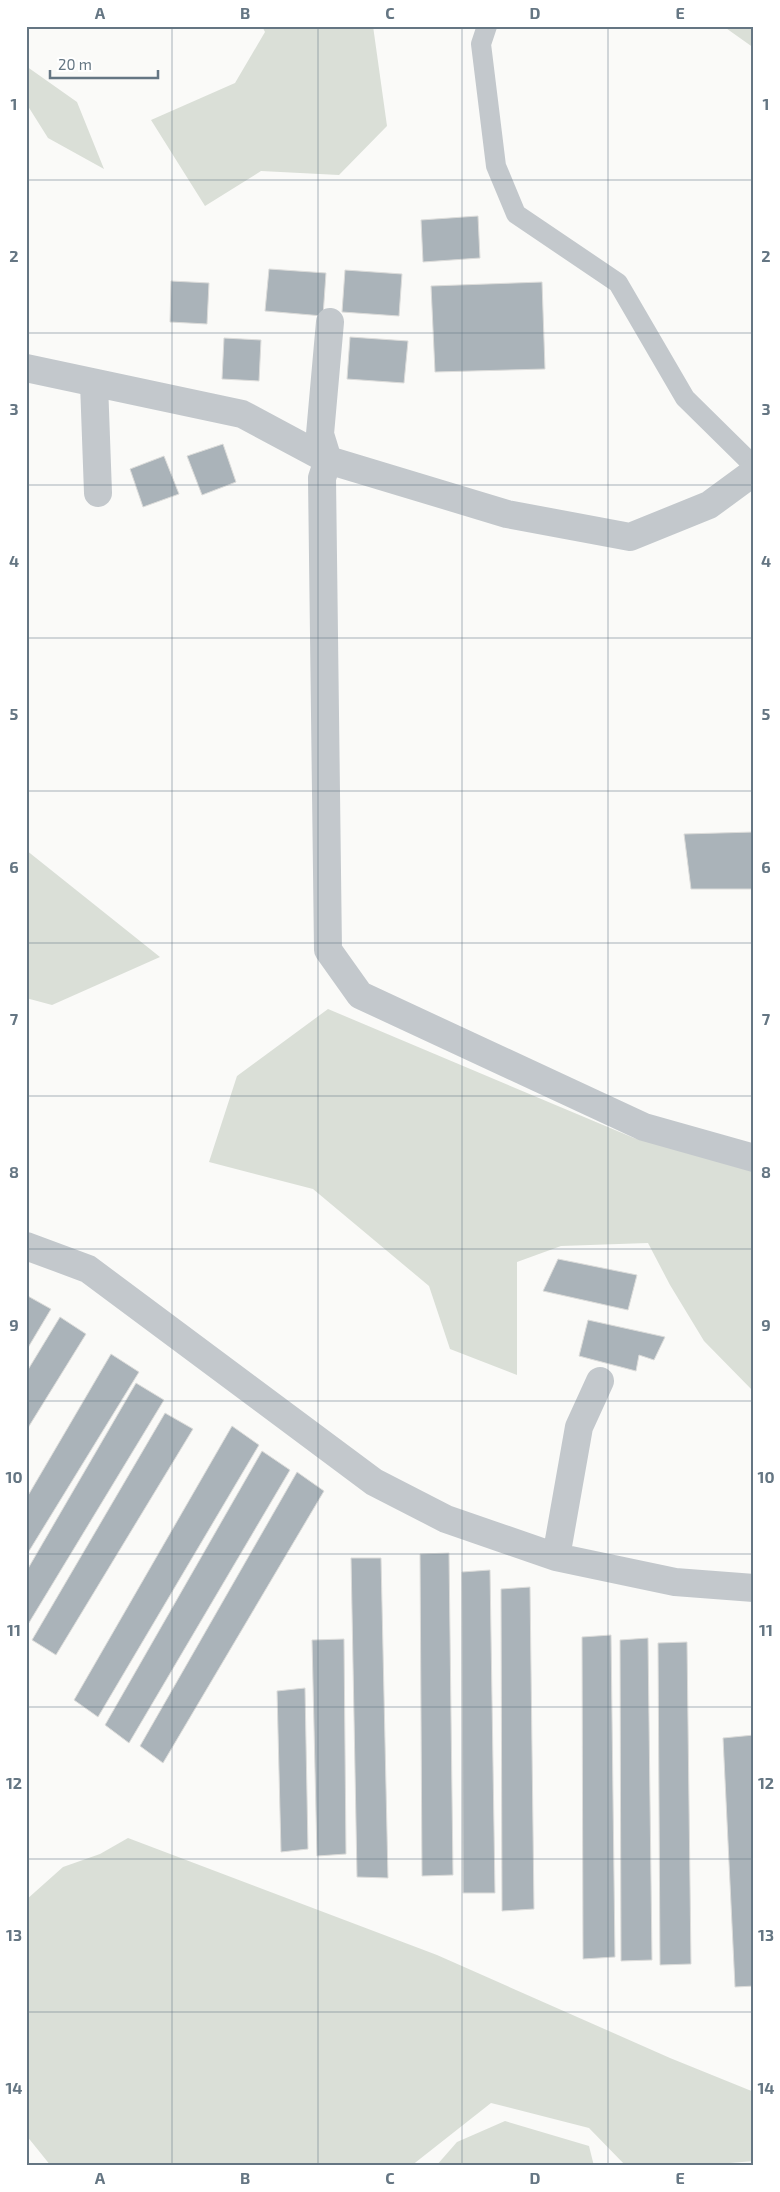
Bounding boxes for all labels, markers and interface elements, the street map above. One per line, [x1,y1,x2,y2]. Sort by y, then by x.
text: A [95,3,106,22]
text: B [240,3,250,22]
text: C [385,3,395,22]
text: D [530,3,541,22]
text: E [675,3,685,22]
scale bar [50,48,158,80]
text: 20 m [58,55,92,73]
text: 1 [11,94,17,113]
text: 1 [763,94,769,113]
text: 2 [9,246,19,265]
text: 2 [761,246,771,265]
text: 3 [9,399,19,418]
text: 3 [761,399,771,418]
text: 4 [9,551,19,570]
text: 4 [761,551,771,570]
text: 5 [10,704,19,723]
text: 5 [762,704,771,723]
text: 6 [9,857,19,876]
text: 6 [761,857,771,876]
text: 7 [10,1009,19,1028]
text: 7 [762,1009,771,1028]
text: 8 [9,1162,19,1181]
text: 8 [761,1162,771,1181]
text: 9 [9,1315,19,1334]
text: 9 [761,1315,771,1334]
text: 10 [5,1467,23,1486]
text: 10 [757,1467,775,1486]
text: 11 [7,1620,21,1639]
text: 11 [759,1620,773,1639]
text: 12 [6,1773,22,1792]
text: 12 [758,1773,774,1792]
text: 13 [6,1925,22,1944]
text: 13 [758,1925,774,1944]
text: 14 [5,2078,23,2097]
text: 14 [757,2078,775,2097]
text: A [95,2168,106,2187]
text: B [240,2168,250,2187]
text: C [385,2168,395,2187]
text: D [530,2168,541,2187]
text: E [675,2168,685,2187]

